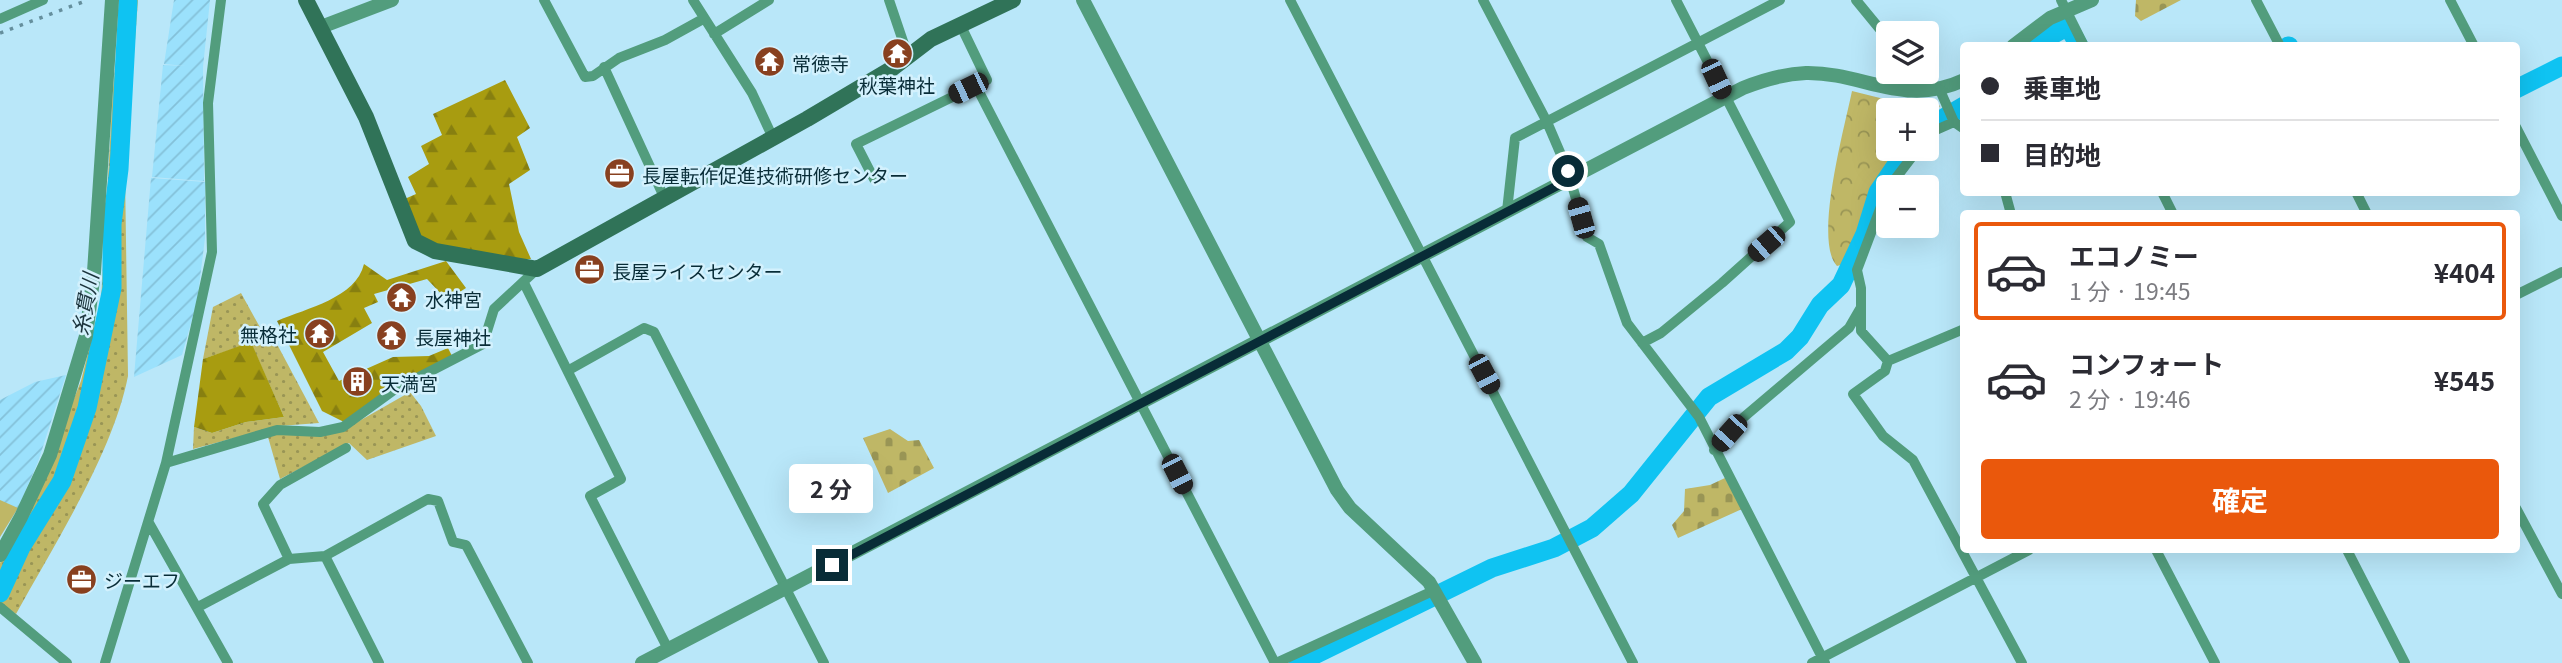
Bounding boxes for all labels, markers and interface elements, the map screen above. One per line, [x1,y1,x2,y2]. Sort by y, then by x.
map controls [1876,21,1939,238]
button: layers [1876,21,1939,84]
temple icon: 秋葉神社 [880,36,914,70]
temple icon: 常徳寺 [752,45,786,79]
place label: 常徳寺 [792,49,849,76]
car [1698,56,1735,102]
text: 乗車地 [2023,68,2101,105]
car [945,69,992,107]
place label: 秋葉神社 [859,71,935,98]
button: + [1876,98,1939,161]
text: 目的地 [2023,135,2101,172]
route start [1552,155,1584,187]
office icon: 長屋転作促進技術研修センター [602,157,636,191]
place label: 長屋転作促進技術研修センター [642,161,908,188]
button: − [1876,175,1939,238]
car [1566,195,1597,241]
car [1744,222,1789,266]
text: エコノミー [2069,236,2199,273]
icon: car [1985,240,2048,303]
office icon: 長屋ライスセンター [572,253,606,287]
text: ¥404 [2434,253,2495,290]
place label: 長屋ライスセンター [612,257,782,284]
water label: 糸貫川 [64,268,105,338]
text: 1 分 · 19:45 [2069,273,2191,307]
temple icon: 水神宮 [385,281,419,315]
place label: 水神宮 [425,285,482,312]
temple icon: 無格社 [303,316,337,350]
temple icon: 長屋神社 [375,319,409,353]
place label: 無格社 [240,320,297,347]
place label: 長屋神社 [415,323,491,350]
text: コンフォート [2069,344,2224,381]
icon: car [1985,348,2048,411]
car [1465,351,1504,397]
text: ¥545 [2434,361,2495,398]
building icon: 天満宮 [341,365,375,399]
place label: 天満宮 [381,369,438,396]
text: 2 分 · 19:46 [2069,381,2191,415]
car [1708,410,1751,456]
car [1159,451,1196,497]
button: 確定 [1981,459,2499,539]
callout: 2 分 [790,463,874,512]
text: 2 分 [810,471,852,505]
route end [816,549,848,581]
office icon: ジーエフ [64,562,98,596]
place label: ジーエフ [104,566,180,593]

